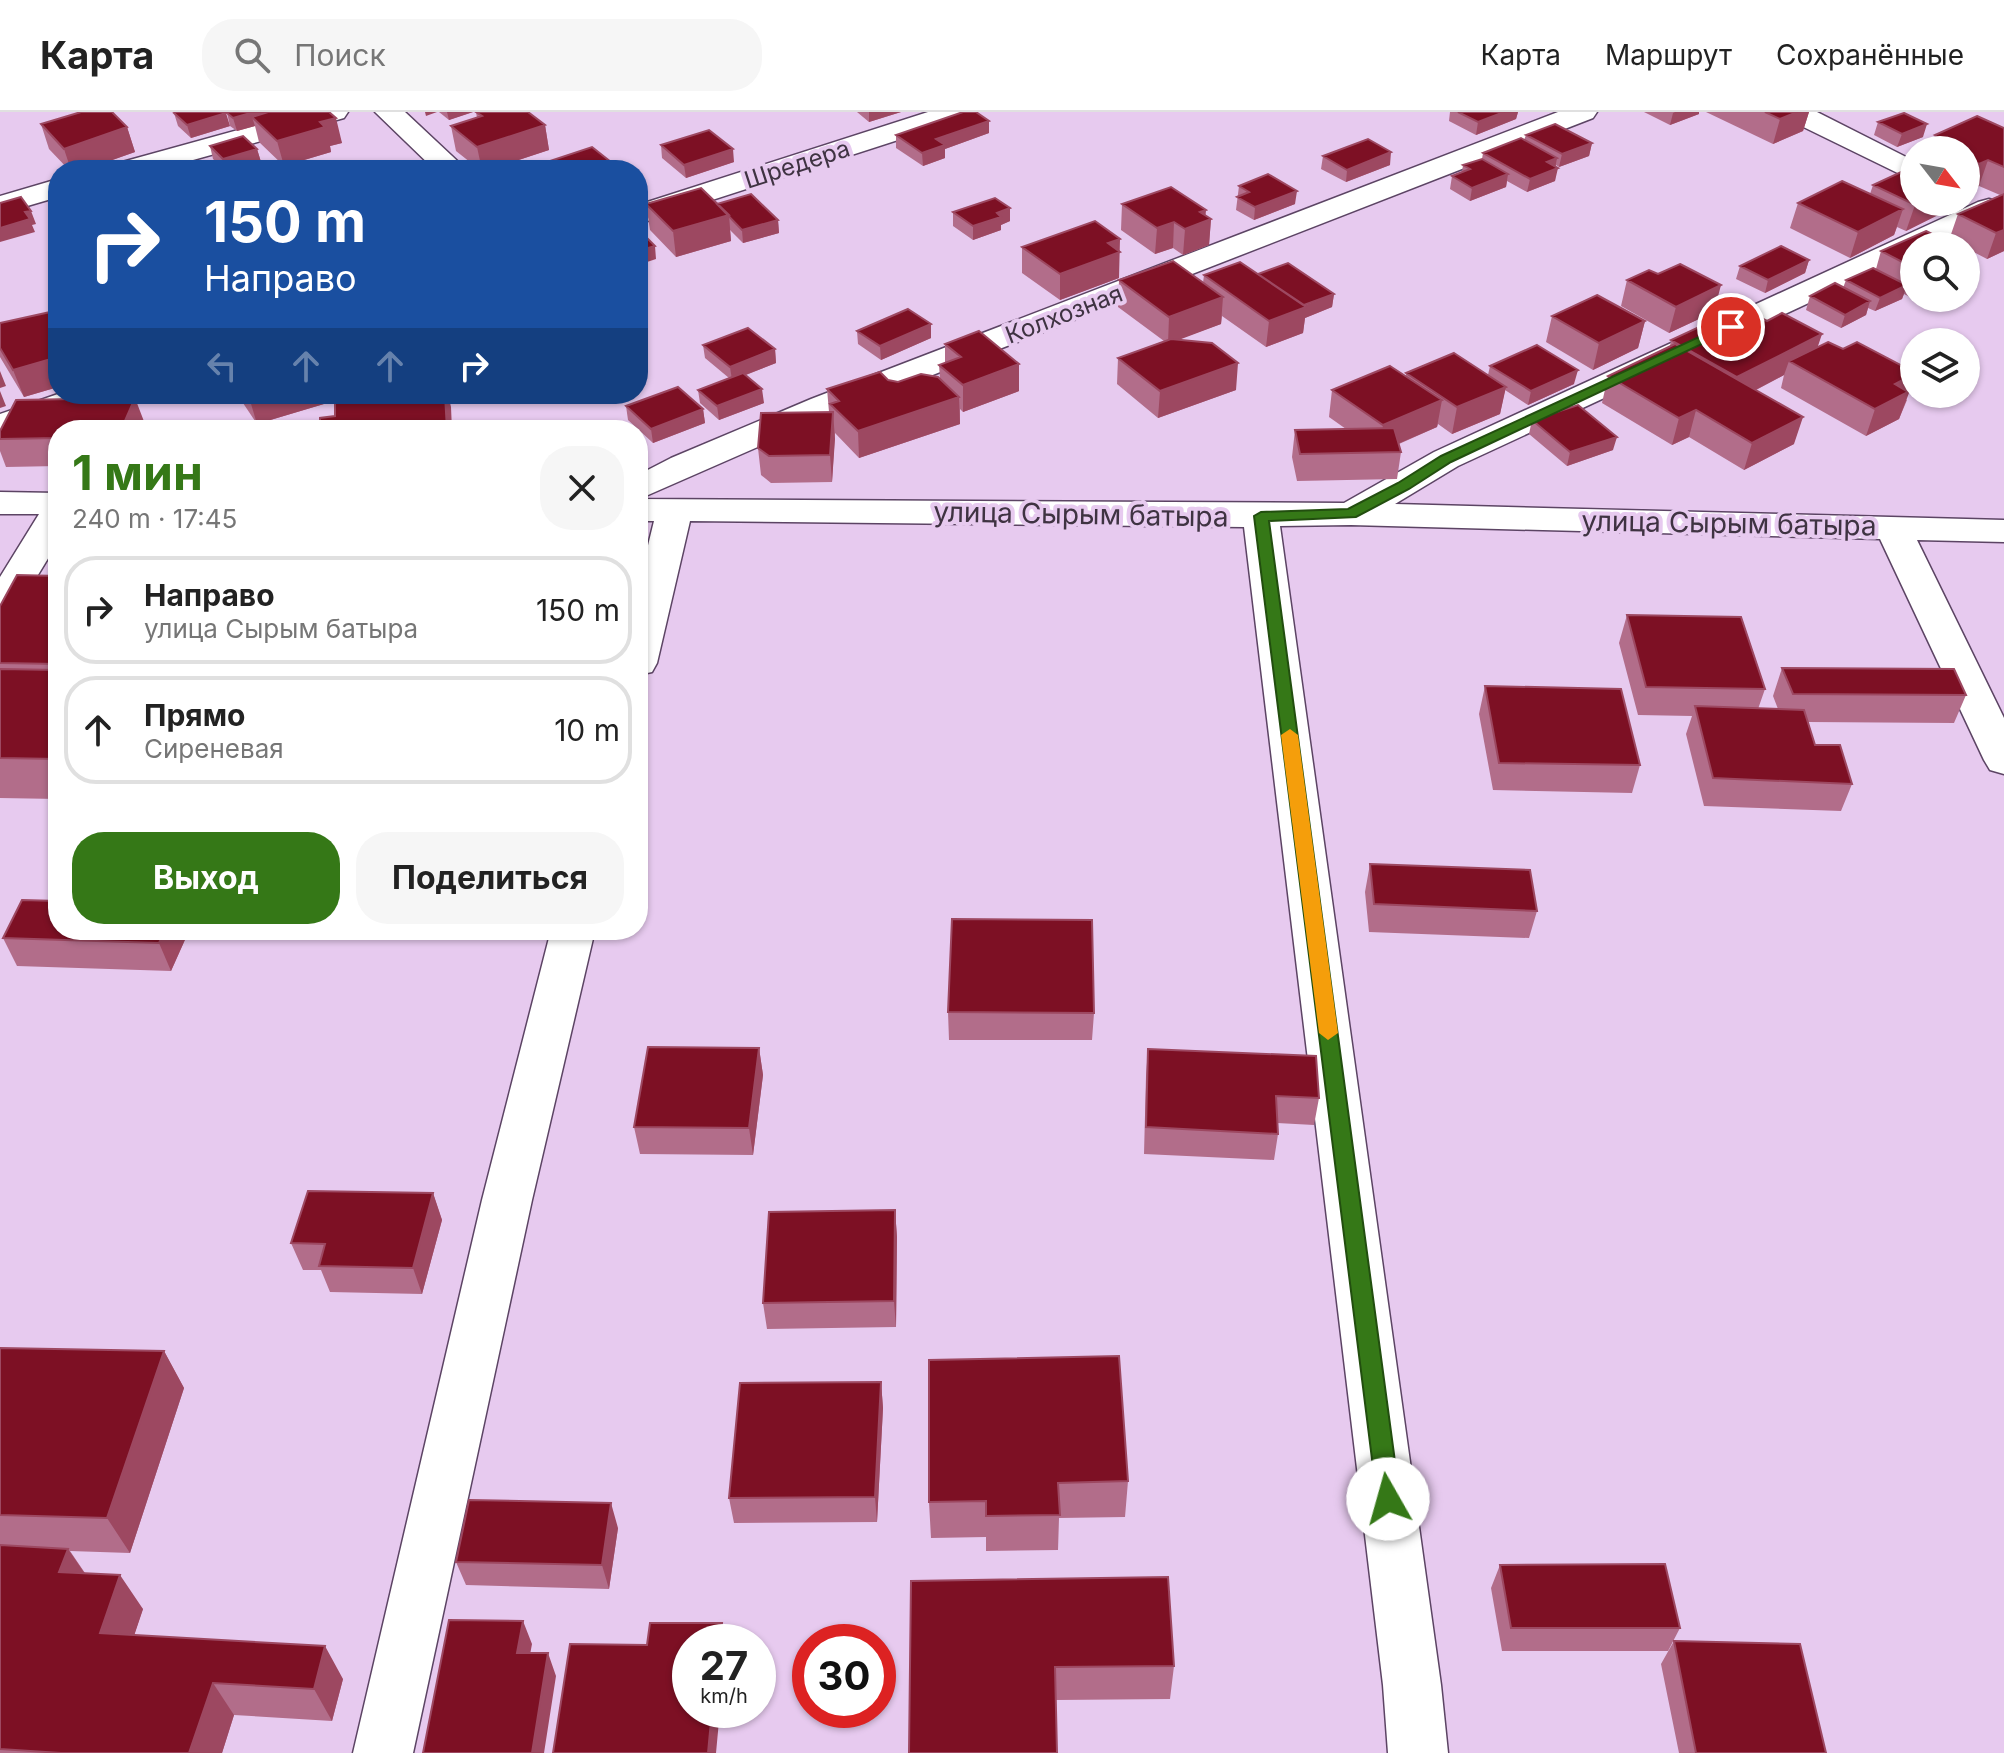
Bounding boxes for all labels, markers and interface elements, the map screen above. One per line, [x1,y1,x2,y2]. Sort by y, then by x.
search box [202,19,762,91]
text: Карта [40,32,154,78]
icon: search [230,33,274,77]
text: Поиск [294,37,386,73]
text: Карта [1481,38,1561,72]
text: Маршрут [1605,38,1732,72]
text: Сохранённые [1776,38,1964,72]
street label: Шредера [741,133,853,195]
north arrow [1900,136,1980,216]
map controls [1900,136,1980,408]
text: 150 m [204,188,366,256]
icon: right [72,192,176,296]
button: search [1900,232,1980,312]
text: Направо [204,256,357,300]
street label: Колхозная [1001,278,1127,350]
pin [1697,293,1765,361]
icon: arrive [1709,305,1753,349]
button: layers [1900,328,1980,408]
icon: left [200,344,244,388]
icon: ahead [284,344,328,388]
icon: ahead [368,344,412,388]
icon: right [452,344,496,388]
text: 1 мин [72,443,203,502]
button: close [540,446,624,530]
street label: улица Сырым батыра [933,494,1229,534]
text: 240 m · 17:45 [72,503,237,534]
street label: улица Сырым батыра [1581,503,1877,543]
text: Направо [144,577,275,613]
icon: right [76,588,120,632]
text: 150 m [536,592,620,628]
text: улица Сырым батыра [144,613,418,644]
text: Прямо [144,697,245,733]
icon: ahead [76,708,120,752]
text: 10 m [554,712,620,748]
text: Сиреневая [144,733,284,764]
button: Выход [72,832,340,924]
button: Поделиться [356,832,624,924]
position arrow [1346,1457,1430,1541]
speed limit sign: 30 [792,1624,896,1728]
text: 27 [700,1641,748,1690]
text: km/h [700,1684,748,1708]

